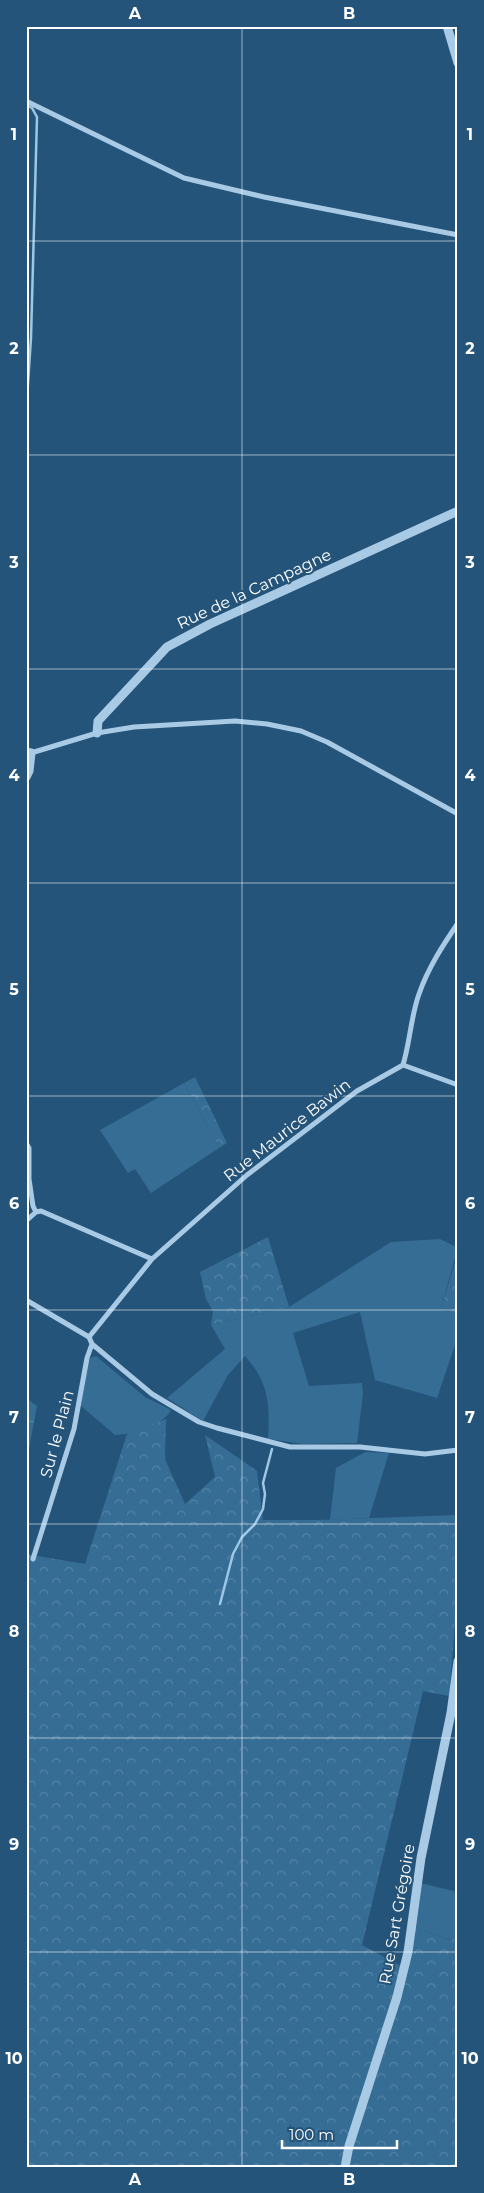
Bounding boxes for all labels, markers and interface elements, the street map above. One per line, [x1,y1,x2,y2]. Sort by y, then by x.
text: A [128,4,142,23]
text: B [343,4,355,23]
text: 1 [11,125,17,144]
text: 1 [467,125,473,144]
text: 2 [9,339,19,358]
text: 2 [465,339,475,358]
street label: Rue de la Campagne [174,545,334,633]
text: 3 [8,553,19,572]
text: 3 [464,553,475,572]
text: 4 [8,766,20,785]
text: 4 [464,766,476,785]
text: 5 [9,980,19,999]
text: 5 [465,980,475,999]
street label: Rue Maurice Bawin [220,1075,354,1185]
text: 6 [9,1194,19,1213]
text: 6 [465,1194,475,1213]
street label: Sur le Plain [36,1388,78,1480]
text: 7 [9,1408,19,1427]
text: 7 [465,1408,475,1427]
text: 8 [9,1622,19,1641]
text: 8 [465,1622,475,1641]
text: 9 [9,1835,19,1854]
text: 9 [465,1835,475,1854]
street label: Rue Sart Grégoire [375,1842,419,1986]
text: 10 [5,2049,23,2068]
text: 10 [461,2049,479,2068]
scale bar [282,2118,396,2150]
text: 100 m [289,2125,334,2144]
text: A [128,2170,142,2189]
text: B [343,2170,355,2189]

